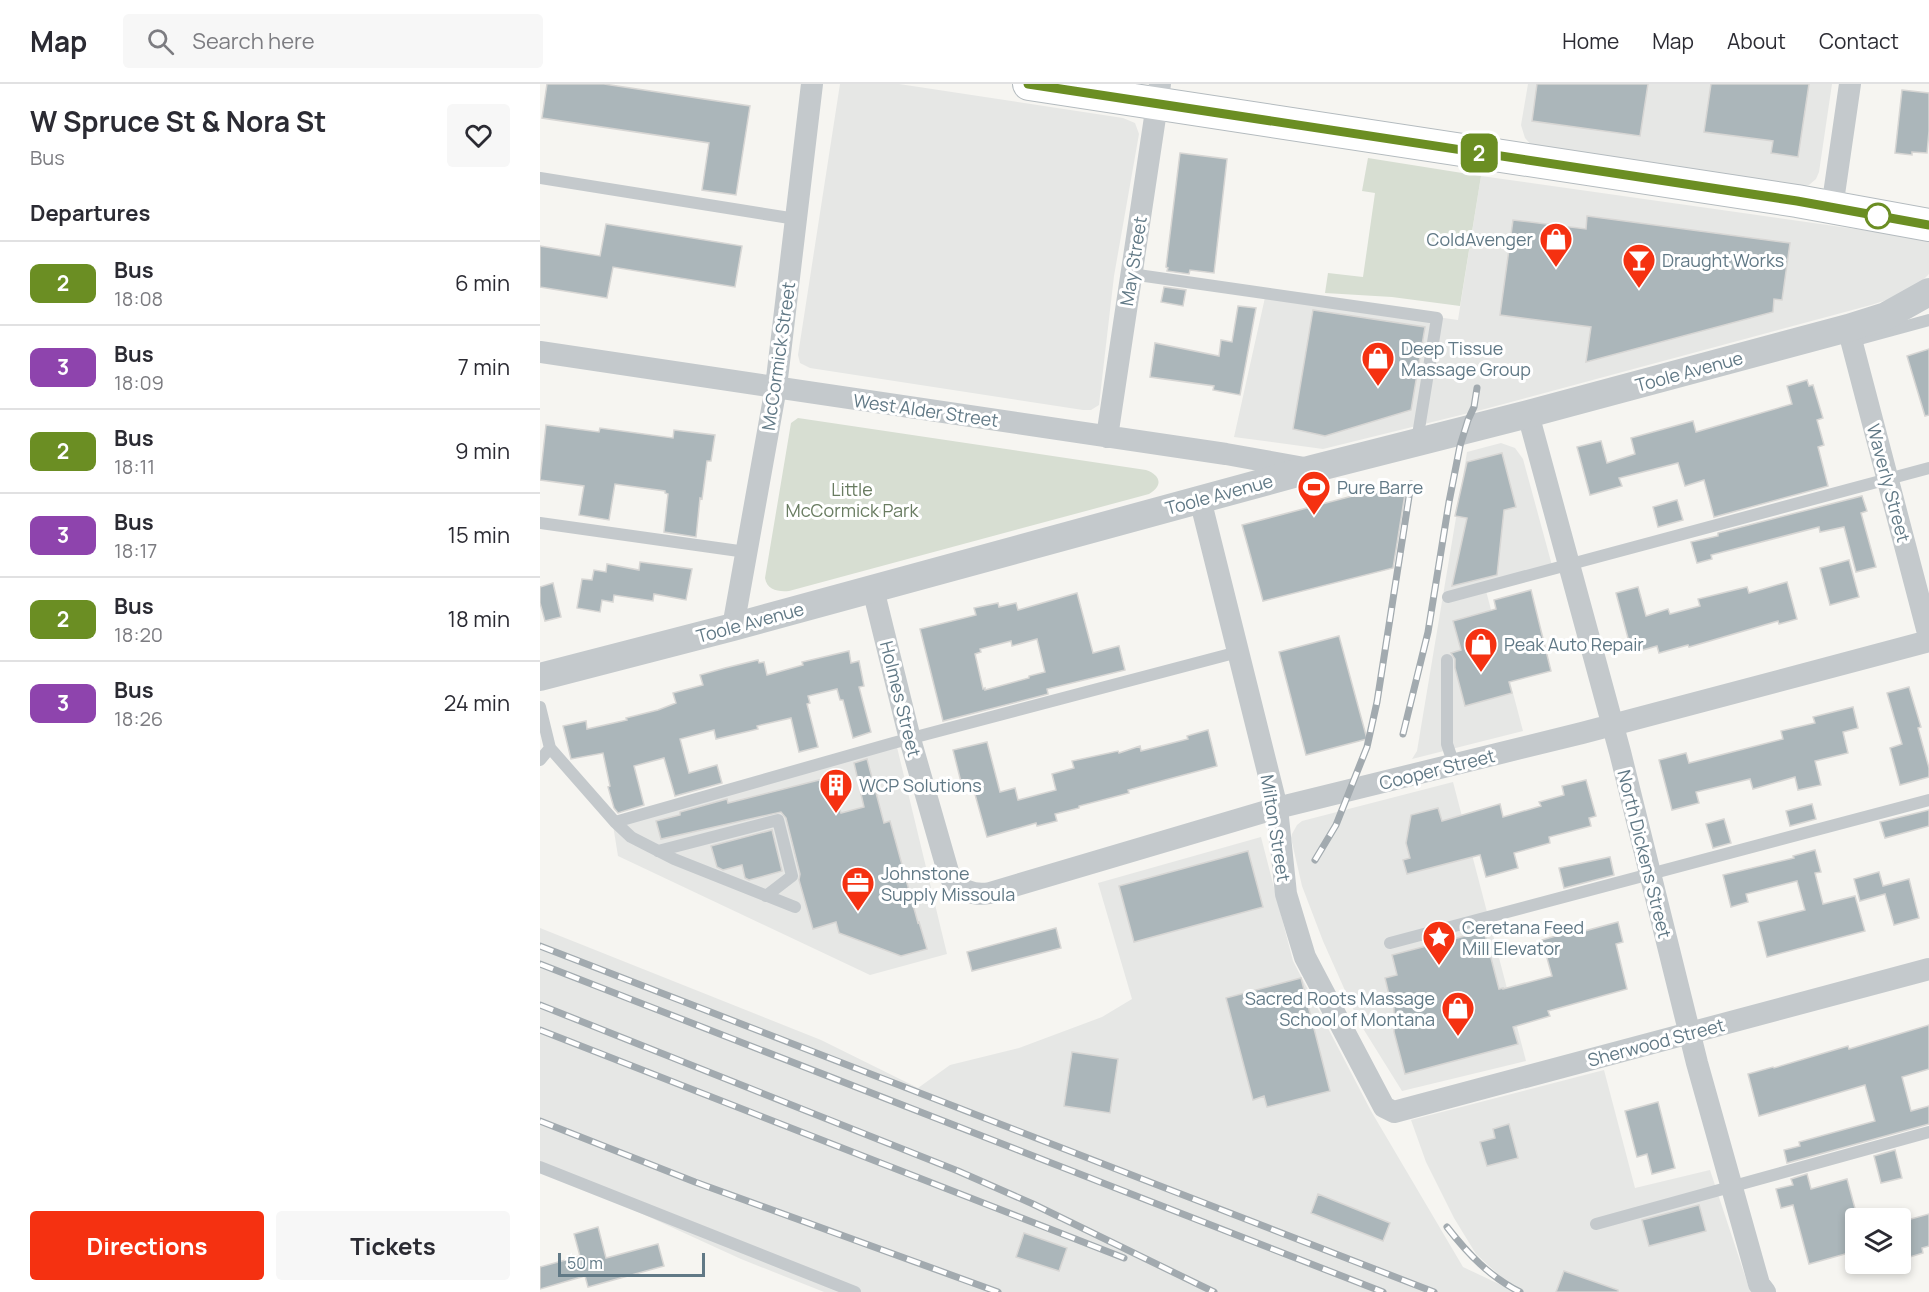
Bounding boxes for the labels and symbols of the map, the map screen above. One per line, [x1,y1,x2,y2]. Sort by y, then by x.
line badge: 2 [1460,134,1498,172]
unlabelled marker [1865,203,1891,229]
street label: May Street [1114,214,1152,308]
shop icon: ColdAvenger [1538,221,1574,268]
place label: ColdAvenger [1427,227,1533,251]
bar icon: Draught Works [1621,242,1657,289]
place label: Draught Works [1662,248,1784,272]
street label: McCormick Street [756,280,800,432]
place label: Deep Tissue Massage Group [1401,336,1531,381]
shop icon: Deep Tissue Massage Group [1360,340,1396,387]
street label: Toole Avenue [1633,345,1745,397]
street label: West Alder Street [852,388,1000,432]
street label: Waverly Street [1862,421,1916,545]
street label: Toole Avenue [1163,468,1275,520]
sports icon: Pure Barre [1296,469,1332,516]
place label: Pure Barre [1337,475,1423,499]
park label: Little McCormick Park [786,477,920,522]
street label: Toole Avenue [694,596,806,648]
shop icon: Peak Auto Repair [1463,626,1499,673]
place label: Peak Auto Repair [1504,632,1644,656]
street label: Holmes Street [875,638,927,760]
street label: Cooper Street [1377,743,1497,795]
building icon: WCP Solutions [818,767,854,814]
street label: North Dickens Street [1612,767,1678,941]
place label: WCP Solutions [859,773,982,797]
street label: Milton Street [1256,773,1296,883]
place label: Johnstone Supply Missoula [881,861,1015,906]
office icon: Johnstone Supply Missoula [840,865,876,912]
place label: Ceretana Feed Mill Elevator [1462,915,1584,960]
place icon: Ceretana Feed Mill Elevator [1421,919,1457,966]
place label: Sacred Roots Massage School of Montana [1245,986,1435,1031]
shop icon: Sacred Roots Massage School of Montana [1440,990,1476,1037]
street label: Sherwood Street [1585,1012,1727,1072]
scale bar [558,1250,705,1278]

